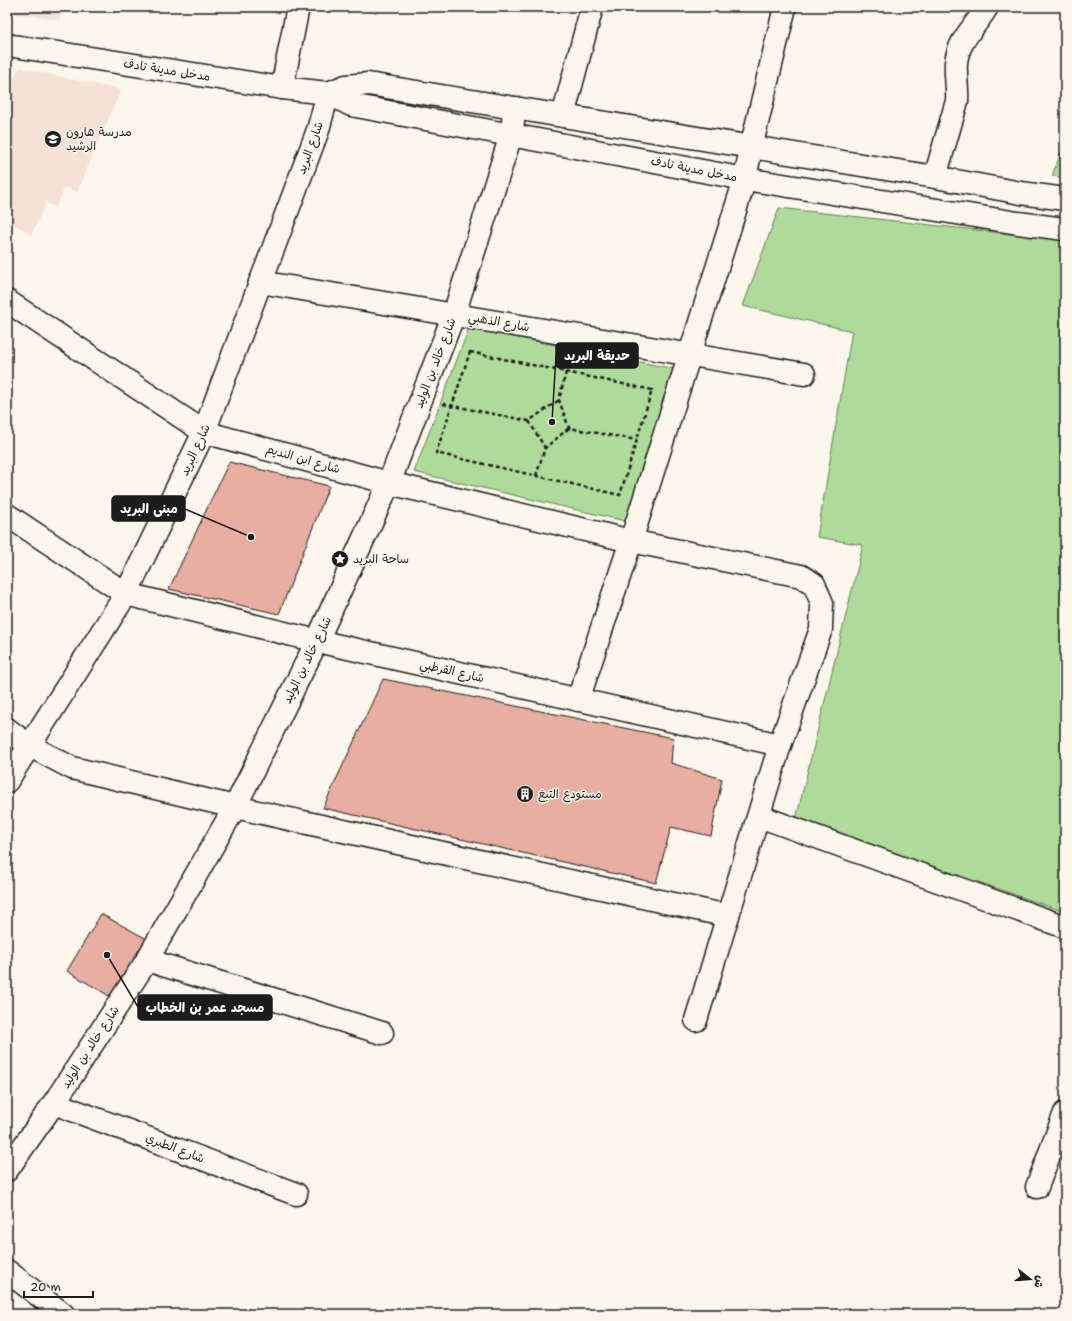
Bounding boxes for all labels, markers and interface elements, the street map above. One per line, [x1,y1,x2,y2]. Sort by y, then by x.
street label: مدخل مدينة تادف [122,55,212,85]
street label: شارع البريد [293,119,328,177]
place label: مدرسة هارون الرشيد [66,124,132,154]
school or university icon: مدرسة هارون الرشيد [43,129,63,149]
street label: مدخل مدينة تادف [649,153,739,185]
street label: شارع الذهبي [467,309,531,338]
street label: شارع خالد بن الوليد [410,316,460,411]
callout: حديقة البريد [556,343,638,368]
text: حديقة البريد [564,347,630,364]
street label: شارع البريد [176,422,215,479]
street label: شارع ابن النديم [264,441,342,478]
callout: مبنى البريد [112,496,185,521]
text: مبنى البريد [120,500,178,517]
place icon: ساحة البريد [330,549,350,569]
place label: ساحة البريد [353,551,409,567]
street label: شارع خالد بن الوليد [279,614,336,707]
street label: شارع القرطبي [418,656,486,689]
building icon: مستودع التبغ [515,784,535,804]
place label: مستودع التبغ [538,786,602,803]
callout: مسجد عمر بن الخطاب [138,995,272,1020]
text: مسجد عمر بن الخطاب [146,999,264,1016]
street label: شارع خالد بن الوليد [57,1003,124,1092]
street label: شارع الطبري [143,1129,207,1168]
north arrow [1010,1259,1050,1299]
scale bar [24,1273,93,1299]
text: ش [1030,1274,1048,1290]
text: 20 m [30,1279,61,1295]

